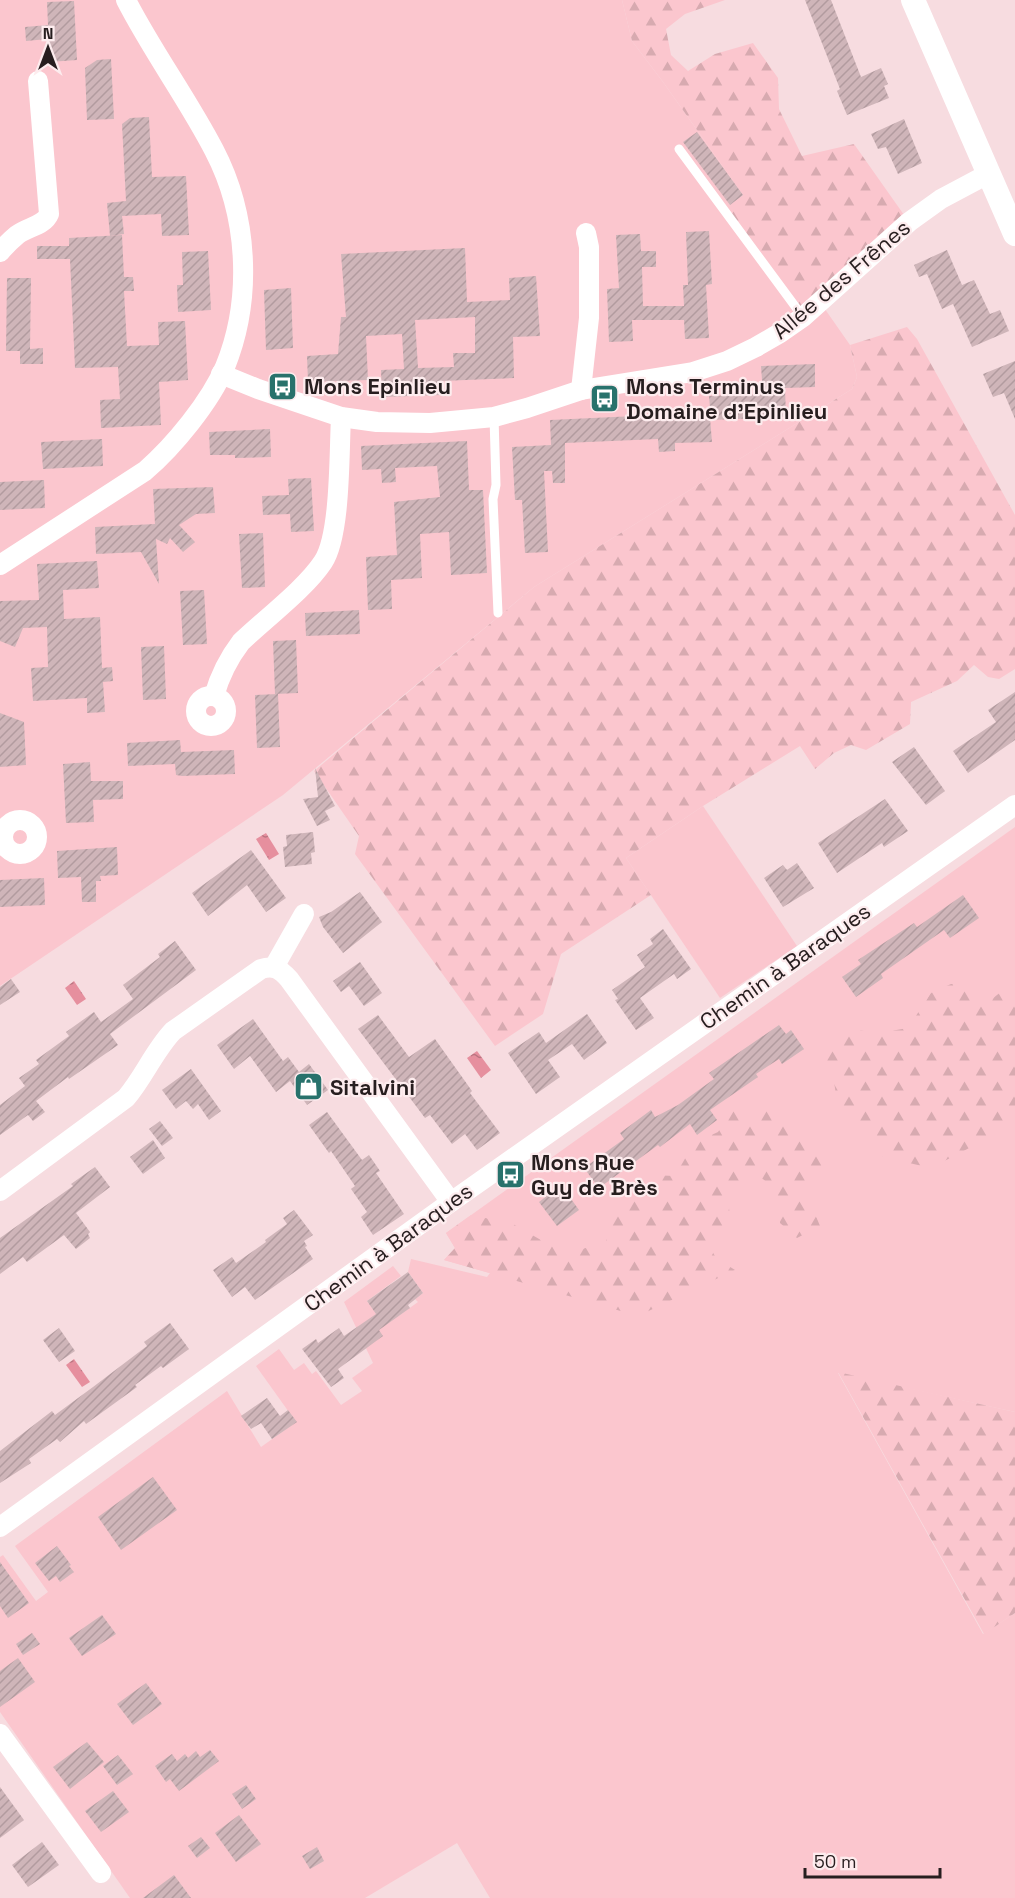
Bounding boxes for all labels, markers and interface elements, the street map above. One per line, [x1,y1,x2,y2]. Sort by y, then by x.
north arrow [18,18,78,78]
text: N [43,23,53,44]
street label: Allée des Frênes [766,213,916,345]
bus stop icon: Mons Epinlieu [267,370,299,402]
place label: Mons Epinlieu [304,372,451,400]
place label: Mons Terminus Domaine d'Epinlieu [626,372,827,425]
bus stop icon: Mons Terminus Domaine d'Epinlieu [589,383,621,415]
street label: Chemin à Baraques [694,897,876,1035]
shop icon: Sitalvini [293,1071,325,1103]
place label: Sitalvini [330,1073,415,1101]
place label: Mons Rue Guy de Brès [531,1148,658,1201]
bus stop icon: Mons Rue Guy de Brès [494,1159,526,1191]
street label: Chemin à Baraques [298,1176,478,1318]
scale bar [805,1841,940,1879]
text: 50 m [814,1850,856,1873]

